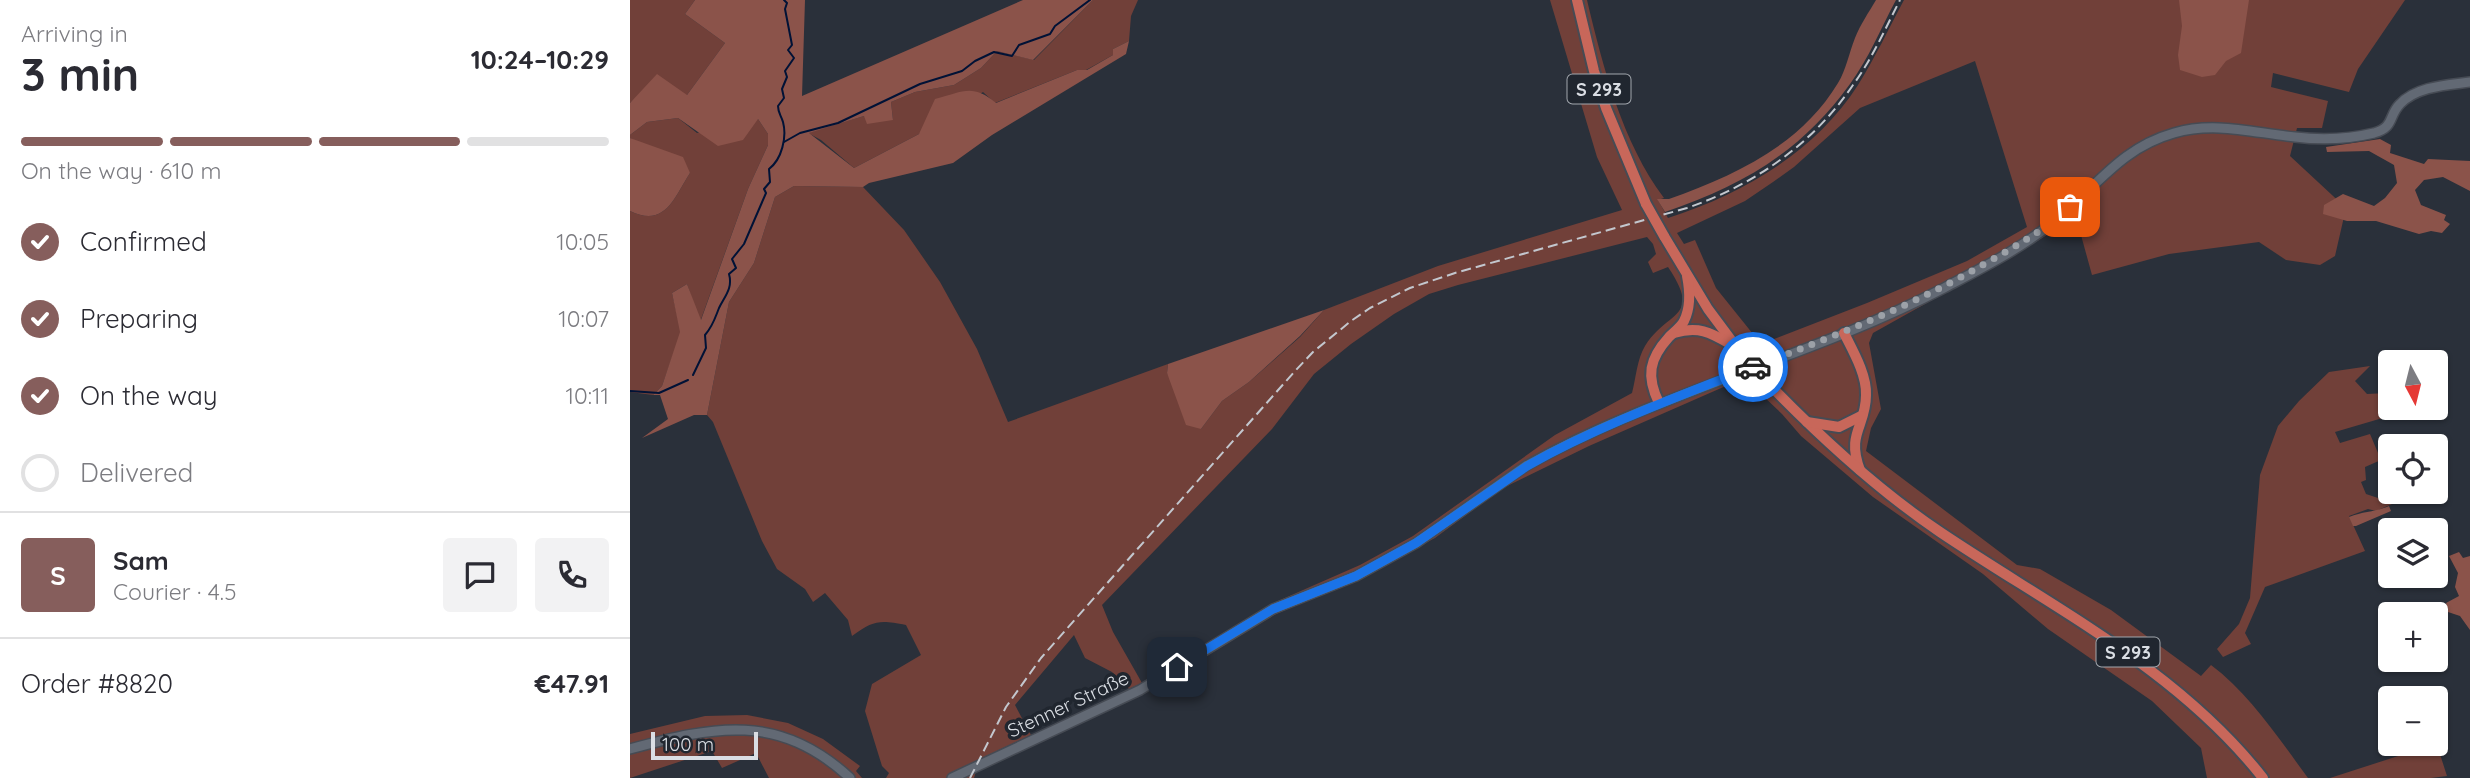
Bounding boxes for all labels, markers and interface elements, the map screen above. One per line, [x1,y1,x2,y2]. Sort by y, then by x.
text: Arriving in [21,19,128,48]
text: 10:24–10:29 [471,43,609,76]
text: 3 min [21,45,139,103]
road number: S 293 [1567,74,1630,104]
text: On the way · 610 m [21,156,221,185]
pin [2040,177,2100,237]
icon: bag [2051,188,2089,226]
icon: check [21,223,59,261]
text: Confirmed [80,225,207,258]
text: 10:05 [556,227,609,256]
icon: check [21,300,59,338]
text: Preparing [80,302,198,335]
text: 10:07 [558,304,609,333]
courier [1718,332,1788,402]
icon: car [1734,348,1772,386]
north arrow [2378,350,2448,420]
map controls [2378,350,2448,756]
icon: check [21,377,59,415]
text: On the way [80,379,218,412]
text: 10:11 [565,381,609,410]
button: locate [2378,434,2448,504]
text: Delivered [80,456,193,489]
button: layers [2378,518,2448,588]
button: chat [443,538,517,612]
button: phone [535,538,609,612]
text: Sam [113,544,169,577]
text: S [50,559,66,592]
text: Courier · 4.5 [113,577,237,606]
button: + [2378,602,2448,672]
pin [1147,637,1207,697]
road number: S 293 [2096,638,2160,666]
icon: home [1158,648,1196,686]
street label: Stenner Straße [1004,665,1132,743]
text: Order #8820 [21,667,173,700]
text: €47.91 [534,667,609,700]
button: − [2378,686,2448,756]
scale bar [651,729,758,761]
text: 100 m [662,732,714,756]

